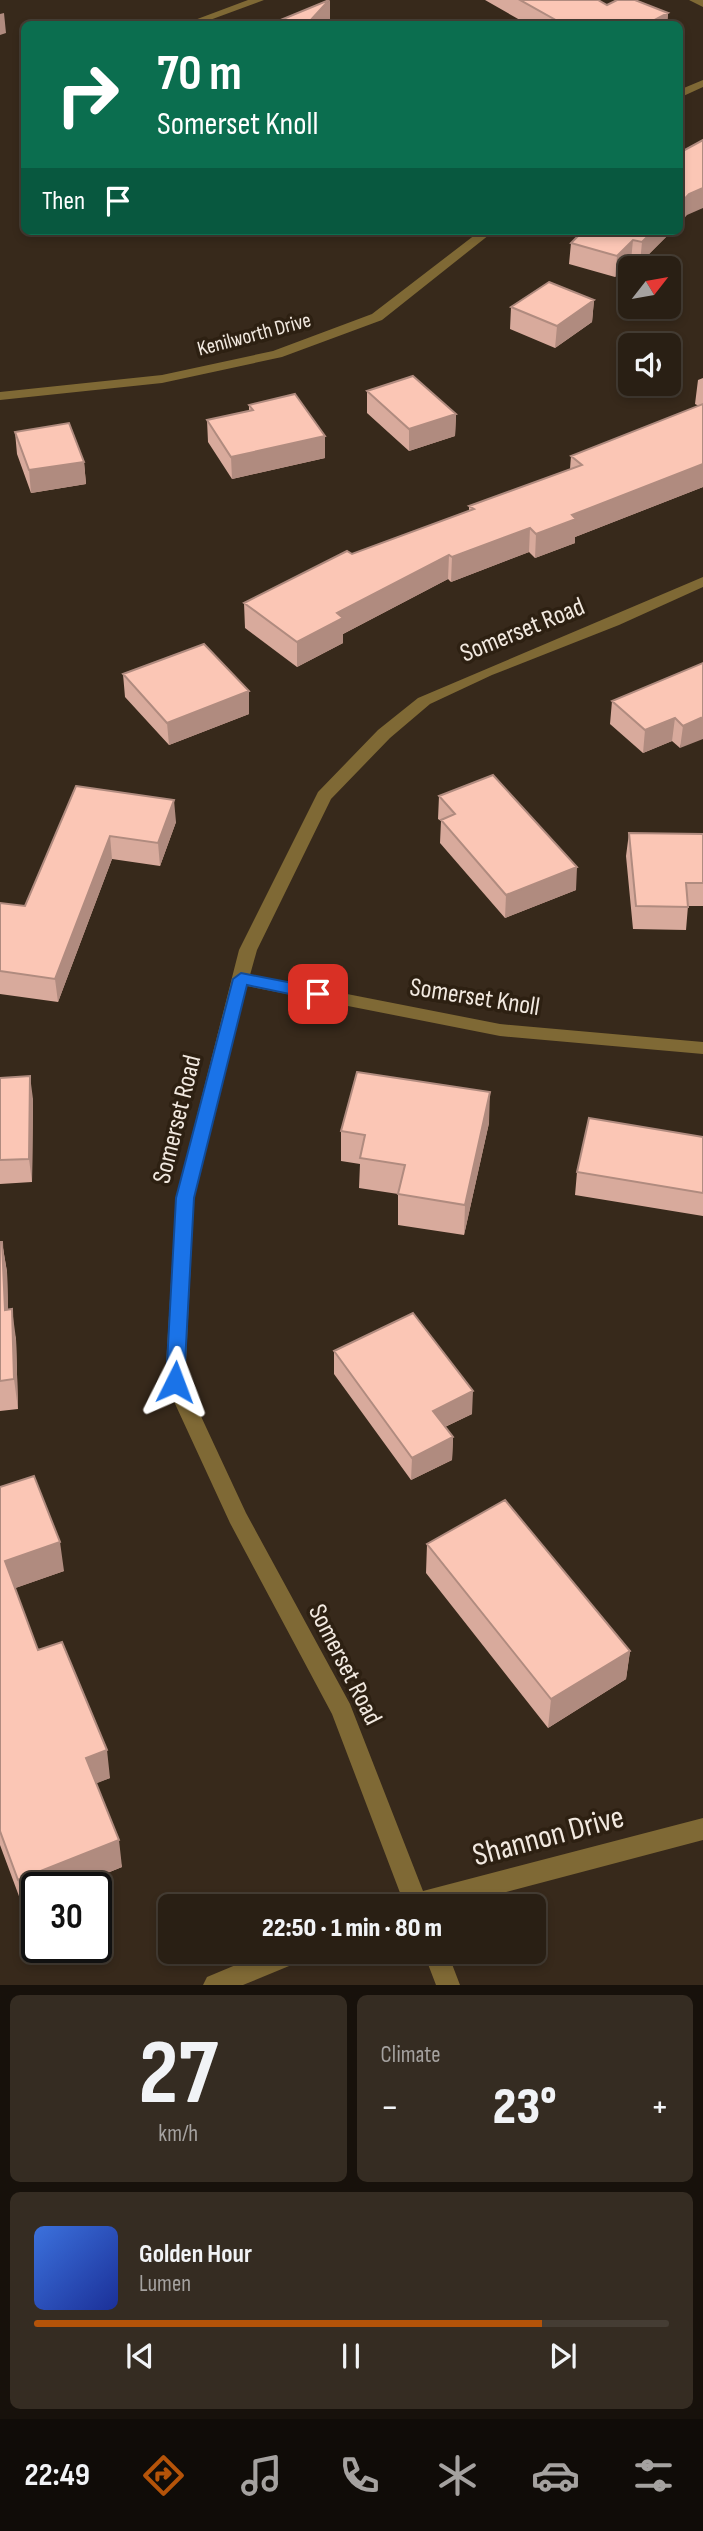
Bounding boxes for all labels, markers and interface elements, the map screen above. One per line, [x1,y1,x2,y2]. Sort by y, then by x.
text: 70 m [157,45,242,104]
icon: right [42,49,133,140]
text: Somerset Knoll [157,105,318,144]
icon: arrive [99,182,137,220]
text: Then [42,186,85,217]
north arrow [618,256,681,318]
map controls [618,256,681,396]
street label: Kenilworth Drive [195,307,314,362]
button: sound [618,333,681,396]
street label: Somerset Road [456,591,589,669]
pin [288,964,348,1024]
street label: Somerset Knoll [408,972,542,1023]
icon: arrive [299,975,337,1013]
street label: Somerset Road [147,1052,208,1187]
position arrow [138,1345,212,1419]
street label: Somerset Road [301,1599,388,1730]
street label: Shannon Drive [468,1798,628,1875]
speed limit sign: 30 [21,1872,112,1963]
text: 22:50 · 1 min · 80 m [262,1913,442,1944]
text: 27 [138,2020,218,2129]
text: Climate [381,2041,440,2069]
text: 23° [493,2076,557,2139]
text: − [381,2085,399,2130]
text: + [650,2085,669,2130]
text: km/h [158,2120,198,2148]
text: Golden Hour [139,2239,252,2270]
text: Lumen [139,2270,191,2298]
icon: previous [121,2337,159,2375]
icon: pause [332,2337,370,2375]
icon: next [544,2337,582,2375]
icon: directions [139,2451,188,2500]
icon: music [237,2451,286,2500]
icon: phone [335,2451,384,2500]
icon: climate [433,2451,482,2500]
icon: car [531,2451,580,2500]
icon: filters [629,2451,678,2500]
text: 22:49 [25,2456,90,2495]

